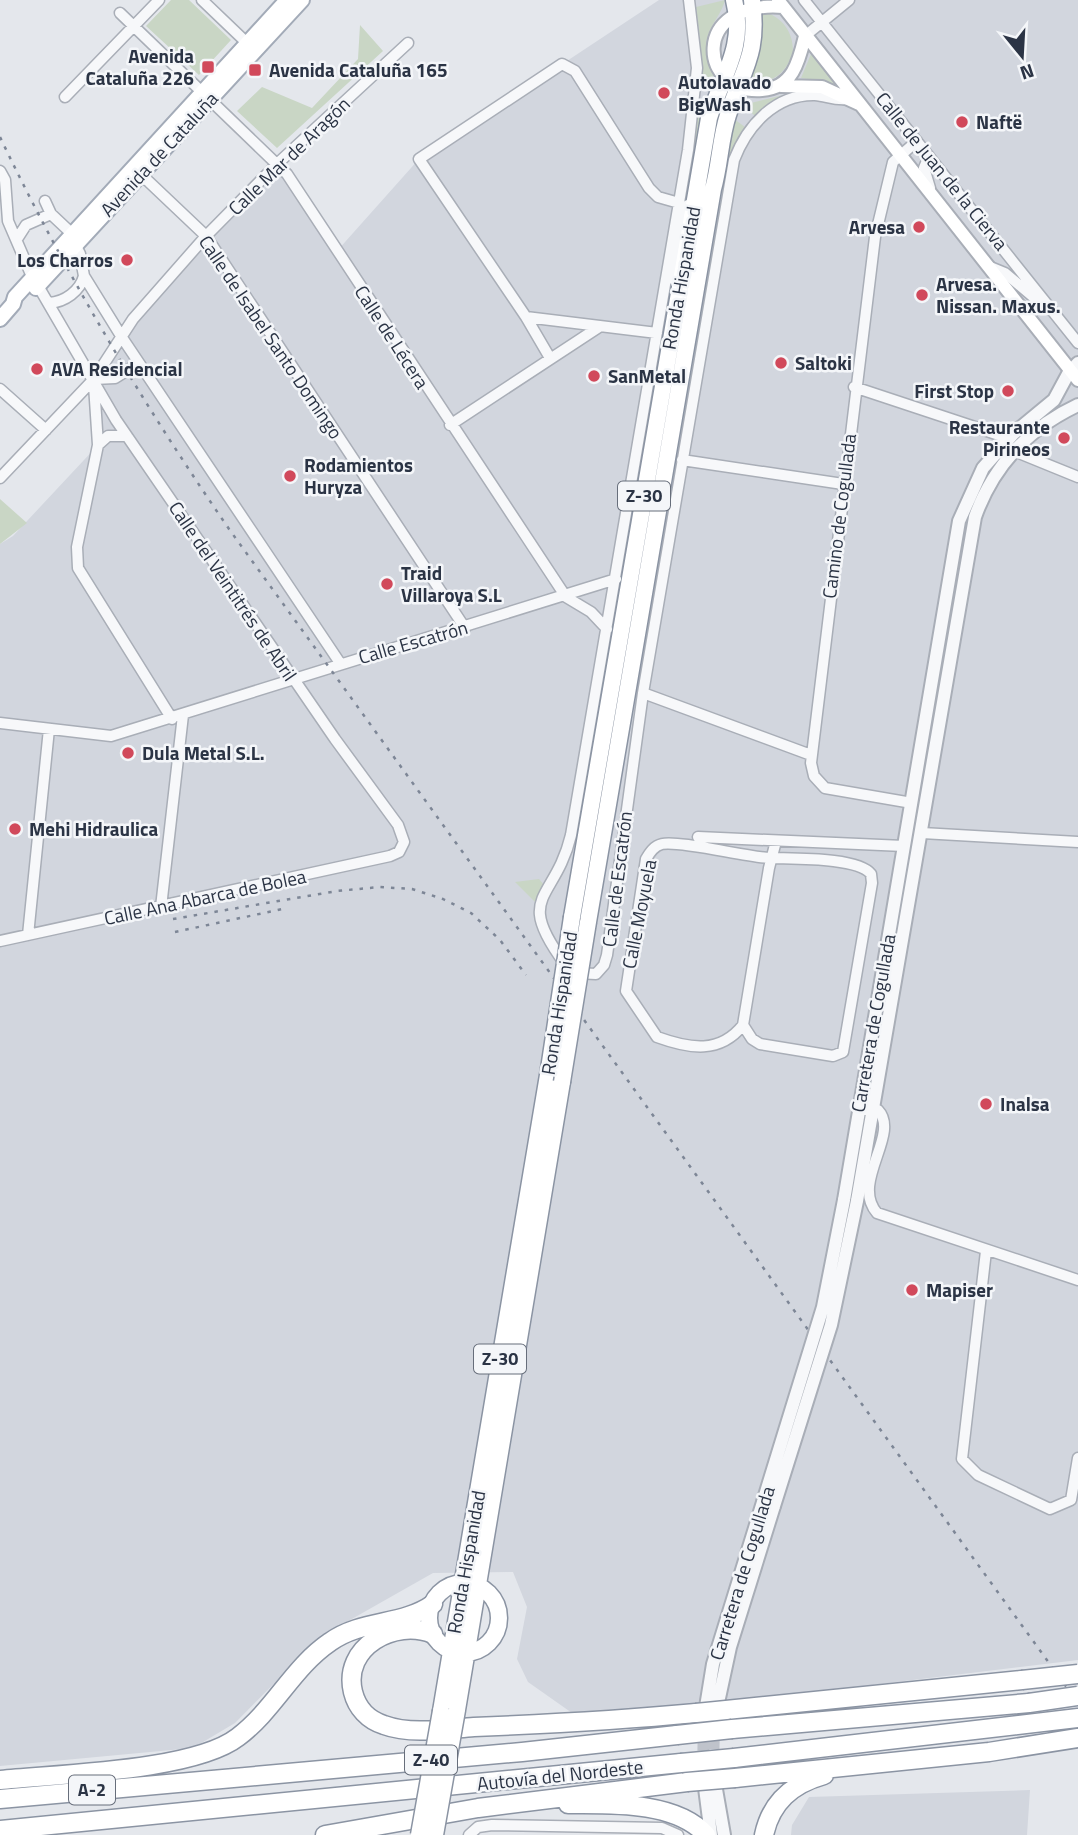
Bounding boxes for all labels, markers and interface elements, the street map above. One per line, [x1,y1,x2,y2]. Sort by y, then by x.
north arrow [987,21,1057,91]
place label: Avenida Cataluña 226 [85,41,194,92]
place label: Avenida Cataluña 165 [269,55,448,84]
text: N [1017,57,1038,88]
marker: Avenida Cataluña 226 [200,59,216,75]
marker: Avenida Cataluña 165 [247,62,263,78]
place label: Autolavado BigWash [678,67,771,118]
street label: Avenida de Cataluña [93,84,225,223]
marker: Autolavado BigWash [656,85,672,101]
street label: Calle de Juan de la Cierva [869,85,1016,257]
street label: Calle Mar de Aragón [221,90,356,222]
place label: Naftë [976,107,1023,136]
marker: Naftë [954,114,970,130]
street label: Ronda Hispanidad [654,204,707,352]
place label: Arvesa [849,212,905,241]
marker: Arvesa [911,219,927,235]
street label: Calle de Isabel Santo Domingo [192,229,351,445]
place label: Los Charros [17,245,113,274]
marker: Los Charros [119,252,135,268]
place label: Arvesa. Nissan. Maxus. [936,269,1061,320]
street label: Calle de Lécera [348,279,437,395]
marker: Arvesa. Nissan. Maxus. [914,287,930,303]
place label: Saltoki [795,348,852,377]
place label: AVA Residencial [51,354,183,383]
marker: Saltoki [773,355,789,371]
marker: AVA Residencial [29,361,45,377]
place label: SanMetal [608,361,686,390]
marker: SanMetal [586,368,602,384]
place label: First Stop [914,376,994,405]
marker: First Stop [1000,383,1016,399]
place label: Restaurante Pirineos [949,412,1050,463]
marker: Restaurante Pirineos [1056,430,1072,446]
street label: Camino de Cogullada [814,431,863,600]
place label: Rodamientos Huryza [304,450,413,501]
marker: Rodamientos Huryza [282,468,298,484]
road number: Z-30 [618,482,670,510]
street label: Calle del Veintitrés de Abril [162,495,305,687]
place label: Traid Villaroya S.L [401,558,502,609]
marker: Traid Villaroya S.L [379,576,395,592]
street label: Calle Escatrón [355,612,471,671]
place label: Dula Metal S.L. [142,738,265,767]
marker: Dula Metal S.L. [120,745,136,761]
street label: Calle de Escatrón [594,809,639,949]
place label: Mehi Hidraulica [29,814,158,843]
marker: Mehi Hidraulica [7,821,23,837]
street label: Calle Moyuela [614,856,663,971]
street label: Calle Ana Abarca de Bolea [101,861,309,932]
street label: Ronda Hispanidad [533,929,584,1077]
street label: Carretera de Cogullada [843,931,903,1114]
place label: Inalsa [1000,1089,1050,1118]
marker: Inalsa [978,1096,994,1112]
place label: Mapiser [926,1275,993,1304]
marker: Mapiser [904,1282,920,1298]
road number: Z-30 [474,1344,526,1374]
street label: Carretera de Cogullada [701,1482,782,1663]
street label: Ronda Hispanidad [439,1488,492,1636]
road number: Z-40 [405,1745,457,1774]
street label: Autovía del Nordeste [475,1751,645,1798]
road number: A-2 [69,1776,115,1804]

